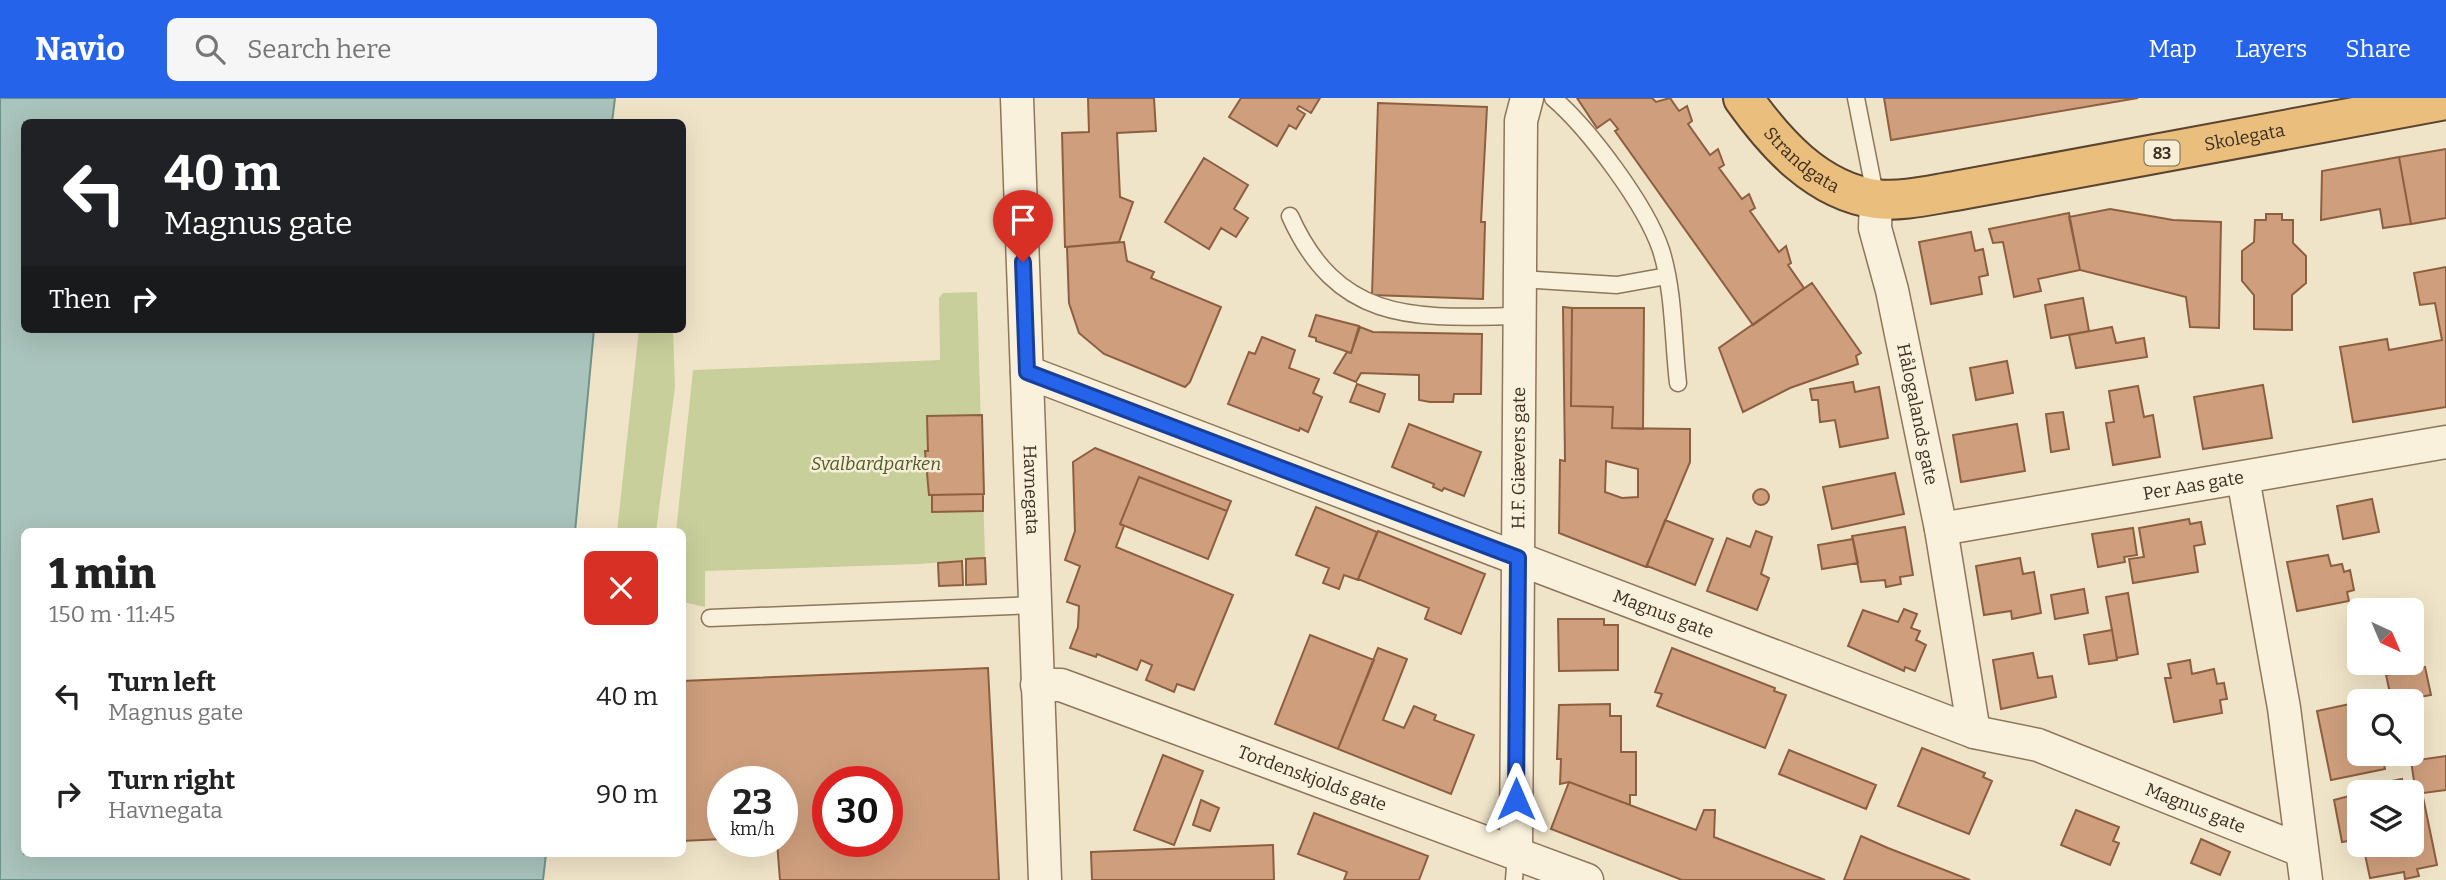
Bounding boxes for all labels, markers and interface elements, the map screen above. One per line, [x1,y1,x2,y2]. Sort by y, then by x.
search box [167,18,657,81]
text: Navio [35,29,125,69]
icon: search [191,30,229,68]
text: Search here [247,34,391,65]
text: Map [2149,35,2197,63]
text: Layers [2235,35,2307,63]
text: Share [2345,35,2411,63]
street label: Skolegata [2202,119,2287,156]
street label: Strandgata [1759,122,1843,198]
road number: 83 [2144,140,2180,166]
text: 40 m [164,144,281,203]
icon: left [49,147,140,238]
pin [993,190,1053,262]
icon: arrive [1004,201,1042,239]
text: Magnus gate [164,204,352,242]
icon: right [125,280,163,318]
text: Then [49,284,111,315]
street label: Hålogalands gate [1892,341,1943,487]
street label: H.F. Giævers gate [1507,387,1530,529]
street label: Havnegata [1018,444,1044,535]
park label: Svalbardparken [811,453,941,475]
street label: Per Aas gate [2141,466,2245,505]
text: 1 min [49,549,156,599]
button: close [584,551,658,625]
street label: Magnus gate [1610,585,1717,643]
north arrow [2347,598,2424,676]
map controls [2347,598,2424,857]
text: 150 m · 11:45 [49,600,175,628]
text: Turn left [108,667,216,698]
icon: left [49,677,87,715]
text: 40 m [596,681,658,712]
button: search [2347,689,2424,766]
text: Magnus gate [108,698,243,726]
street label: Tordenskjolds gate [1235,741,1390,816]
position arrow [1479,762,1553,836]
text: Turn right [108,765,235,796]
speed limit sign: 30 [812,766,903,857]
icon: right [49,775,87,813]
street label: Magnus gate [2142,778,2249,838]
text: 90 m [596,779,658,810]
button: layers [2347,780,2424,857]
text: 23 [733,781,772,823]
text: Havnegata [108,796,223,824]
text: km/h [730,818,775,840]

